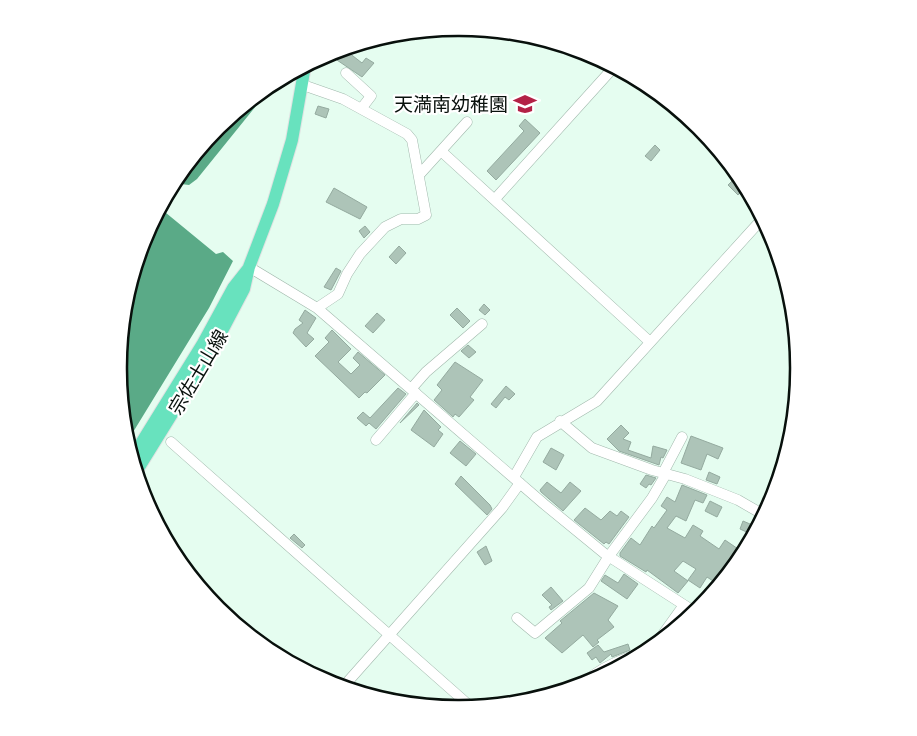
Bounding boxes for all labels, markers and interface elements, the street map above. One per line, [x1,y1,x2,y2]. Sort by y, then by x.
school or university icon: 天満南幼稚園 [512,91,538,117]
place label: 天満南幼稚園 [394,92,508,115]
street label: 宗佐土山線 [163,325,232,418]

